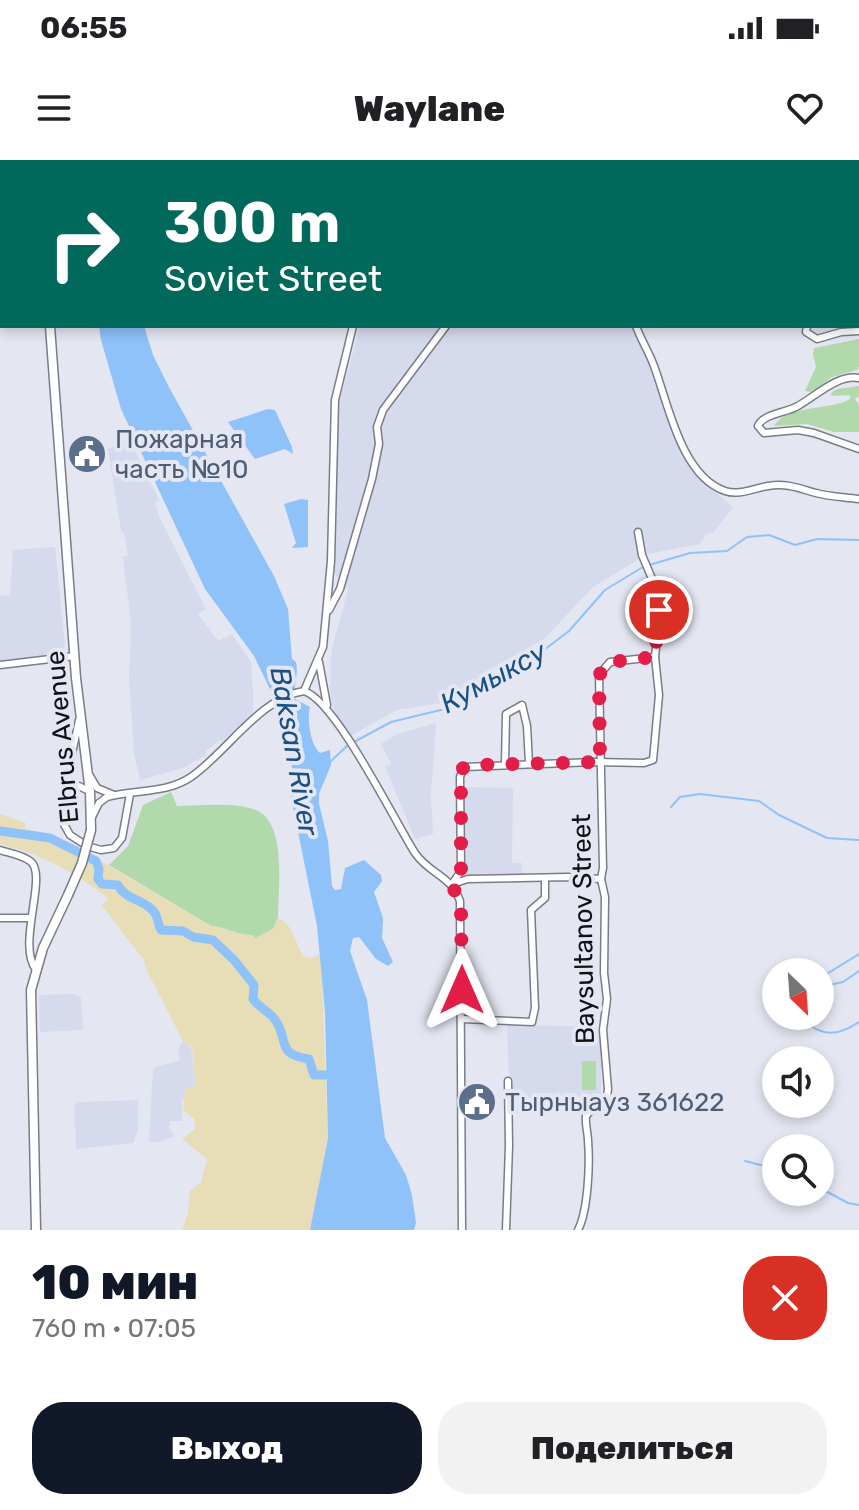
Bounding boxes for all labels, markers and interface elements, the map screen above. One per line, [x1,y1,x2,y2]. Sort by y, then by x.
text: 06:55 [40,10,127,46]
icon: menu [32,86,76,130]
icon: heart [783,86,827,130]
text: Waylane [354,87,505,130]
text: 300 m [164,190,340,256]
icon: right [32,192,136,296]
text: Soviet Street [164,257,382,300]
place label: Пожарная часть №10 [115,424,248,485]
public building icon: Пожарная часть №10 [66,433,108,475]
pin [625,576,693,644]
icon: arrive [637,588,681,632]
water label: Кумыксу [434,635,553,720]
street label: Elbrus Avenue [40,649,85,825]
water label: Baksan River [263,664,326,839]
street label: Baysultanov Street [566,813,601,1045]
position arrow [420,948,504,1032]
north arrow [762,958,834,1030]
map controls [762,958,834,1206]
button: sound [762,1046,834,1118]
public building icon: Тырныауз 361622 [456,1081,498,1123]
place label: Тырныауз 361622 [505,1087,725,1118]
button: search [762,1134,834,1206]
text: 10 мин [32,1254,198,1311]
button: close [743,1256,827,1340]
text: 760 m · 07:05 [32,1313,196,1344]
button: Выход [32,1402,422,1494]
button: Поделиться [438,1402,827,1494]

